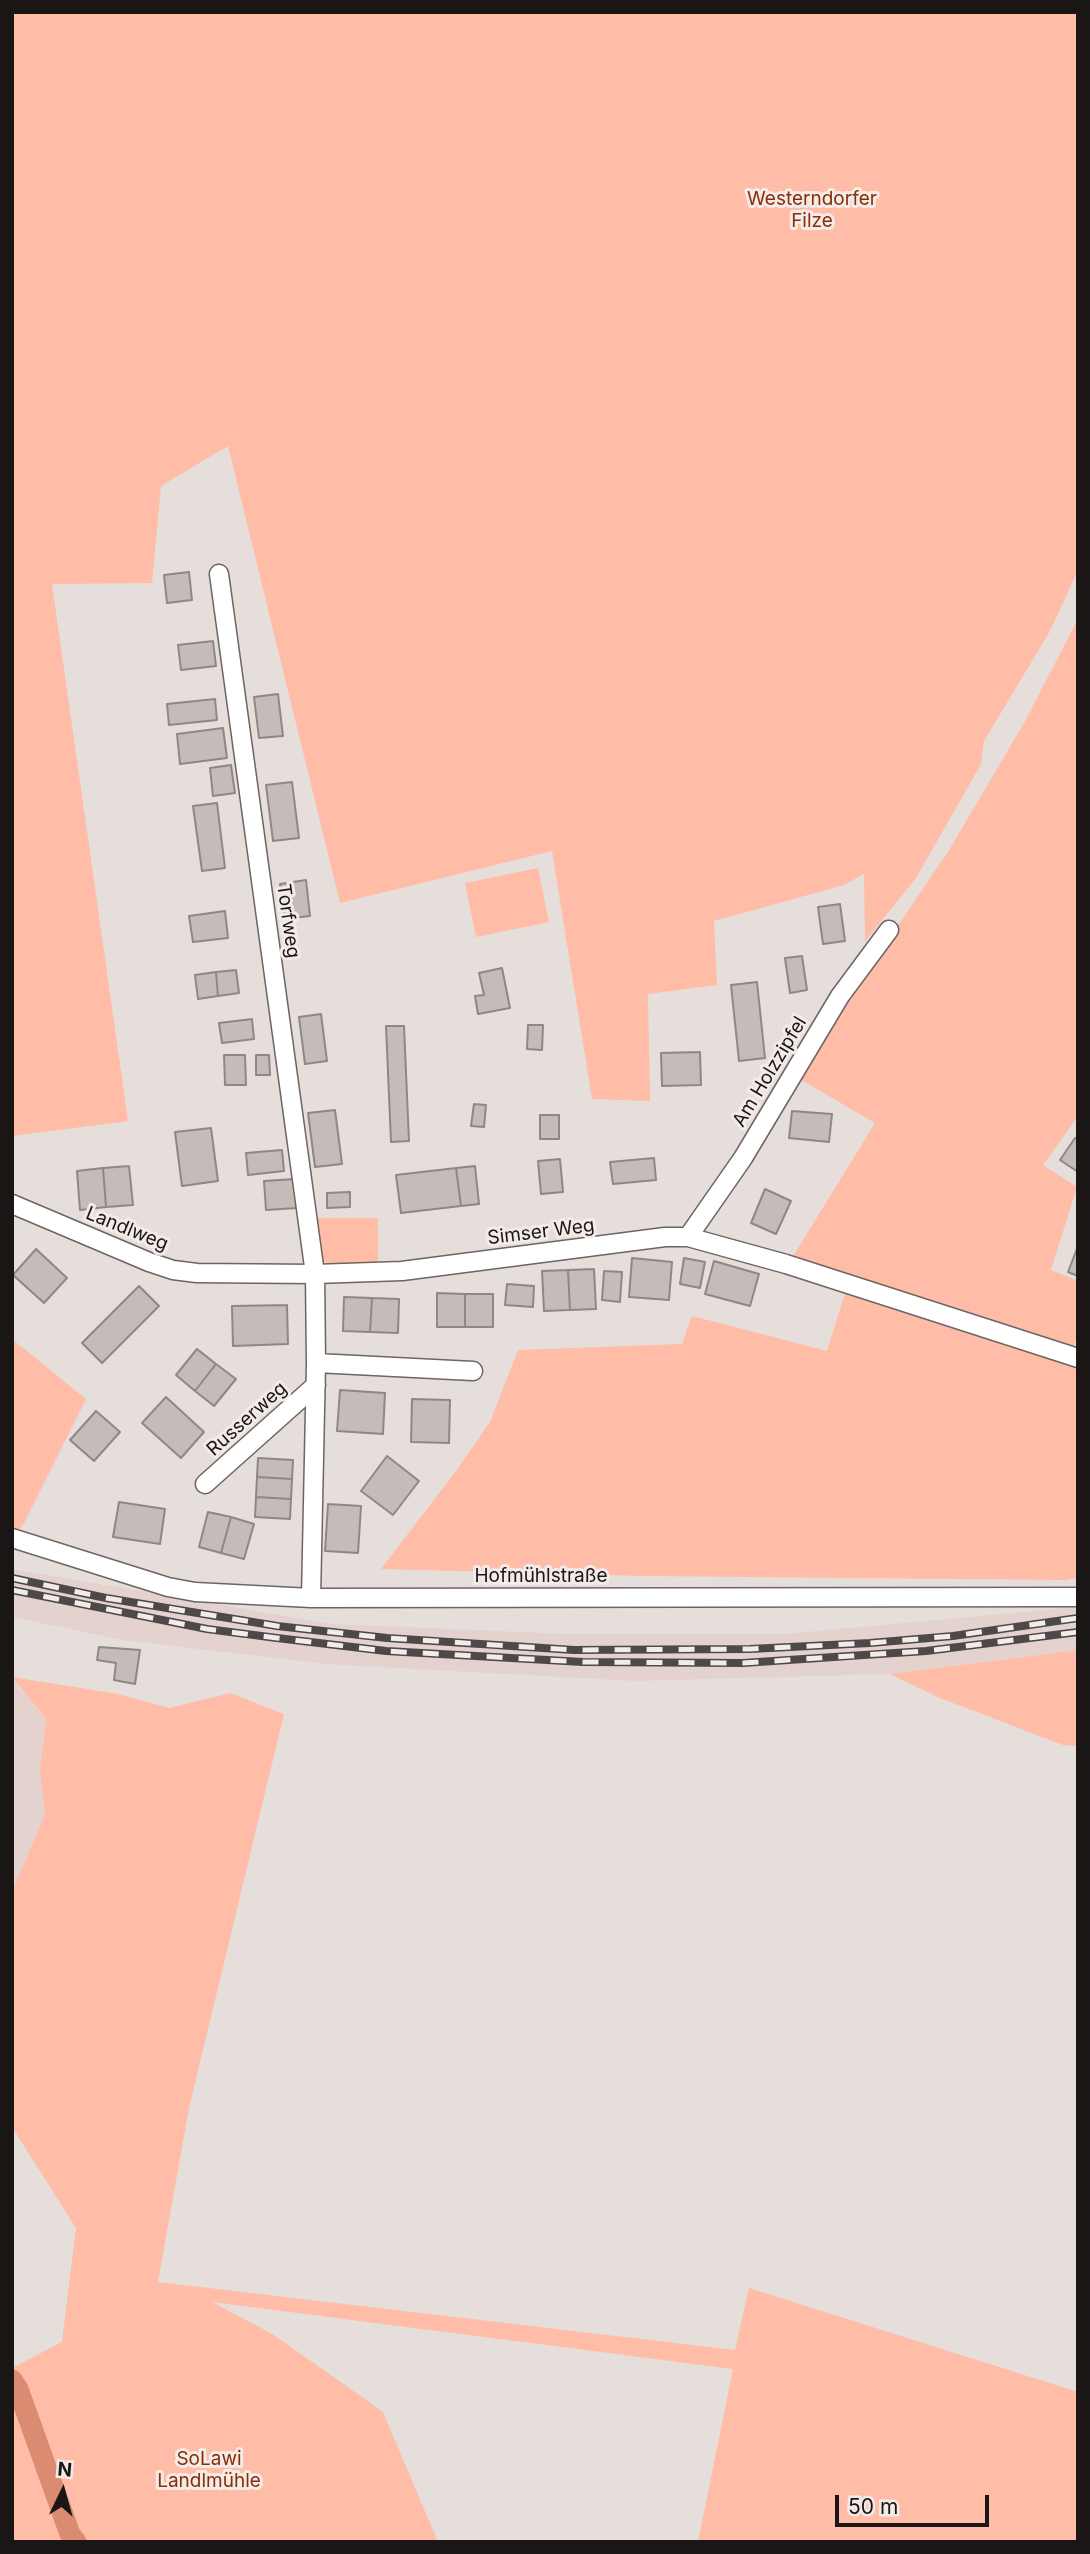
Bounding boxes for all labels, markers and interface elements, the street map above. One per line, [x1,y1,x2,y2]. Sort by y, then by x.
park label: Westerndorfer Filze [747,188,877,232]
street label: Torfweg [272,882,304,960]
street label: Am Holzzipfel [728,1013,812,1131]
street label: Landlweg [82,1202,172,1256]
street label: Simser Weg [486,1214,596,1250]
street label: Russerweg [202,1377,292,1461]
street label: Hofmühlstraße [474,1565,608,1587]
park label: SoLawi Landlmühle [157,2448,261,2492]
north arrow [28,2456,98,2526]
text: N [57,2457,73,2482]
scale bar [838,2480,992,2524]
text: 50 m [848,2494,898,2519]

